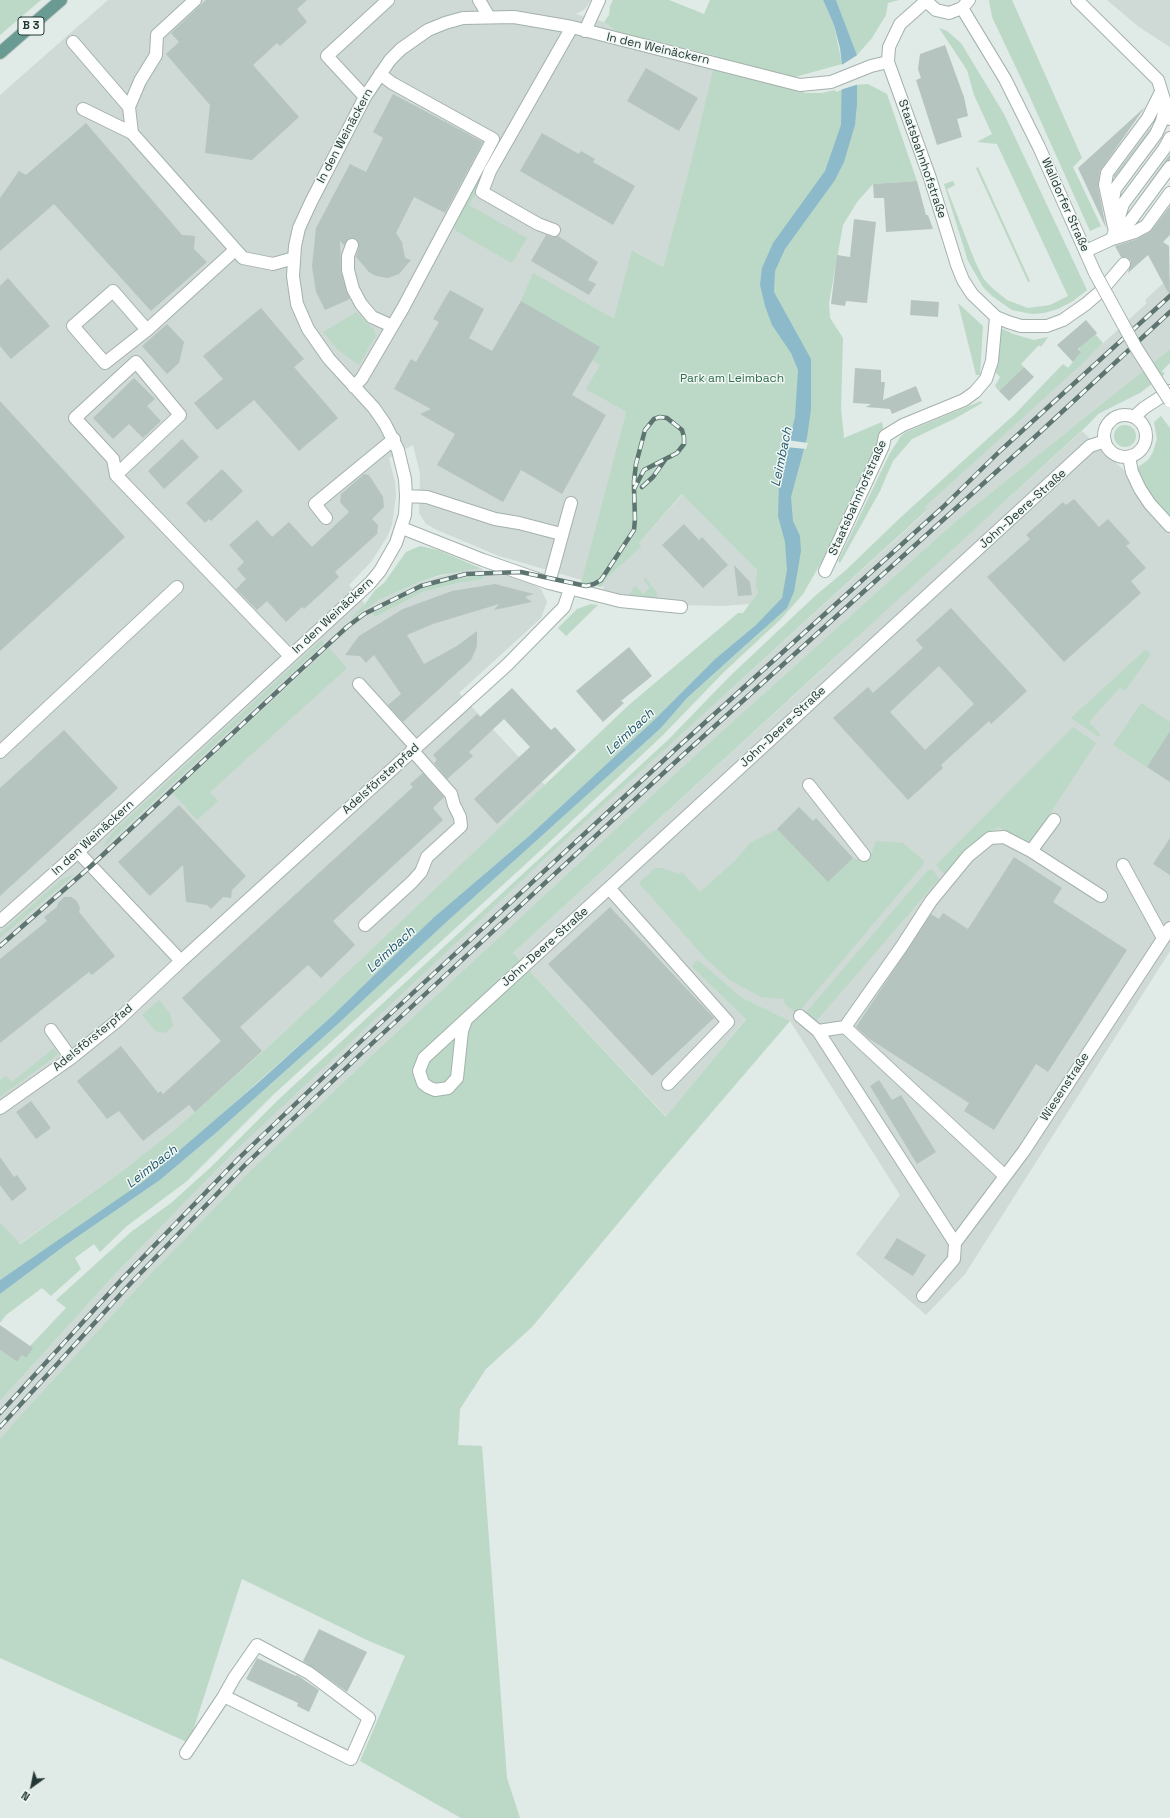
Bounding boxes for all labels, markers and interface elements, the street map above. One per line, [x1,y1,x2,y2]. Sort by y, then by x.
road number: B 3 [18,17,44,35]
street label: In den Weinäckern [605,30,711,68]
street label: In den Weinäckern [314,86,376,186]
street label: Staatsbahnhofstraße [895,98,949,220]
street label: Walldorfer Straße [1038,156,1092,254]
park label: Park am Leimbach [680,372,784,386]
water label: Leimbach [768,426,796,488]
street label: Staatsbahnhofstraße [826,438,890,558]
street label: John-Deere-Straße [977,466,1069,552]
street label: In den Weinäckern [290,575,376,657]
street label: John-Deere-Straße [737,683,829,771]
water label: Leimbach [603,706,657,758]
street label: Adelsförsterpfad [340,741,422,817]
street label: In den Weinäckern [49,797,137,879]
street label: John-Deere-Straße [499,904,591,990]
water label: Leimbach [364,924,418,976]
street label: Adelsförsterpfad [50,1001,136,1075]
street label: Wiesenstraße [1037,1050,1093,1124]
water label: Leimbach [123,1142,181,1192]
north arrow [12,1766,52,1806]
text: N [19,1788,32,1804]

